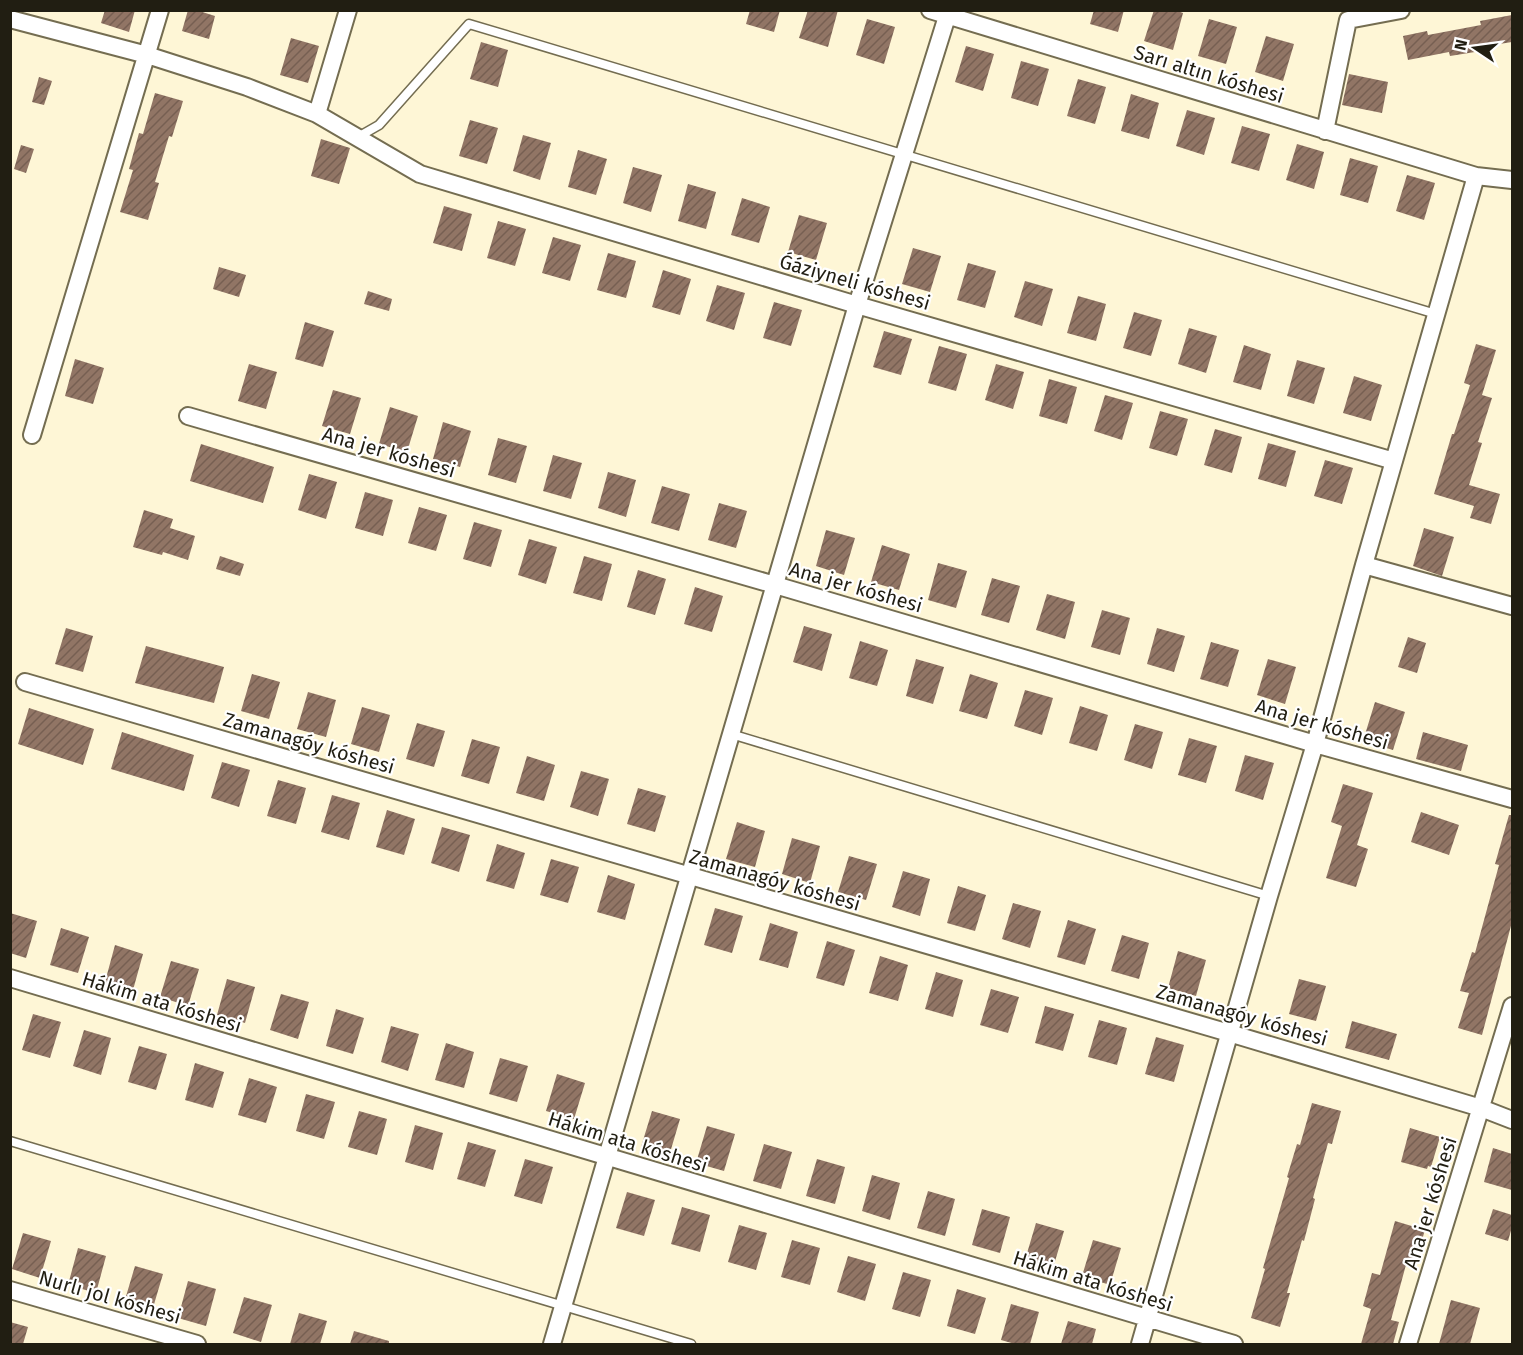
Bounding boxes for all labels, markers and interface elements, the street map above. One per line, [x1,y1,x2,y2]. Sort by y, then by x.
north arrow [1445,18,1505,78]
text: N [1450,37,1471,52]
street label: Sarı altın kóshesi [1131,40,1287,108]
street label: Ǵáziyneli kóshesi [777,249,933,315]
street label: Ana jer kóshesi [320,422,458,482]
street label: Ana jer kóshesi [787,557,925,617]
street label: Ana jer kóshesi [1253,694,1391,754]
street label: Zamanagóy kóshesi [221,707,397,779]
street label: Zamanagóy kóshesi [687,844,863,916]
street label: Hákim ata kóshesi [79,966,245,1038]
street label: Zamanagóy kóshesi [1154,979,1330,1051]
street label: Hákim ata kóshesi [545,1106,711,1178]
street label: Ana jer kóshesi [1398,1134,1462,1272]
street label: Hákim ata kóshesi [1010,1245,1176,1317]
street label: Nurlı jol kóshesi [36,1265,184,1329]

